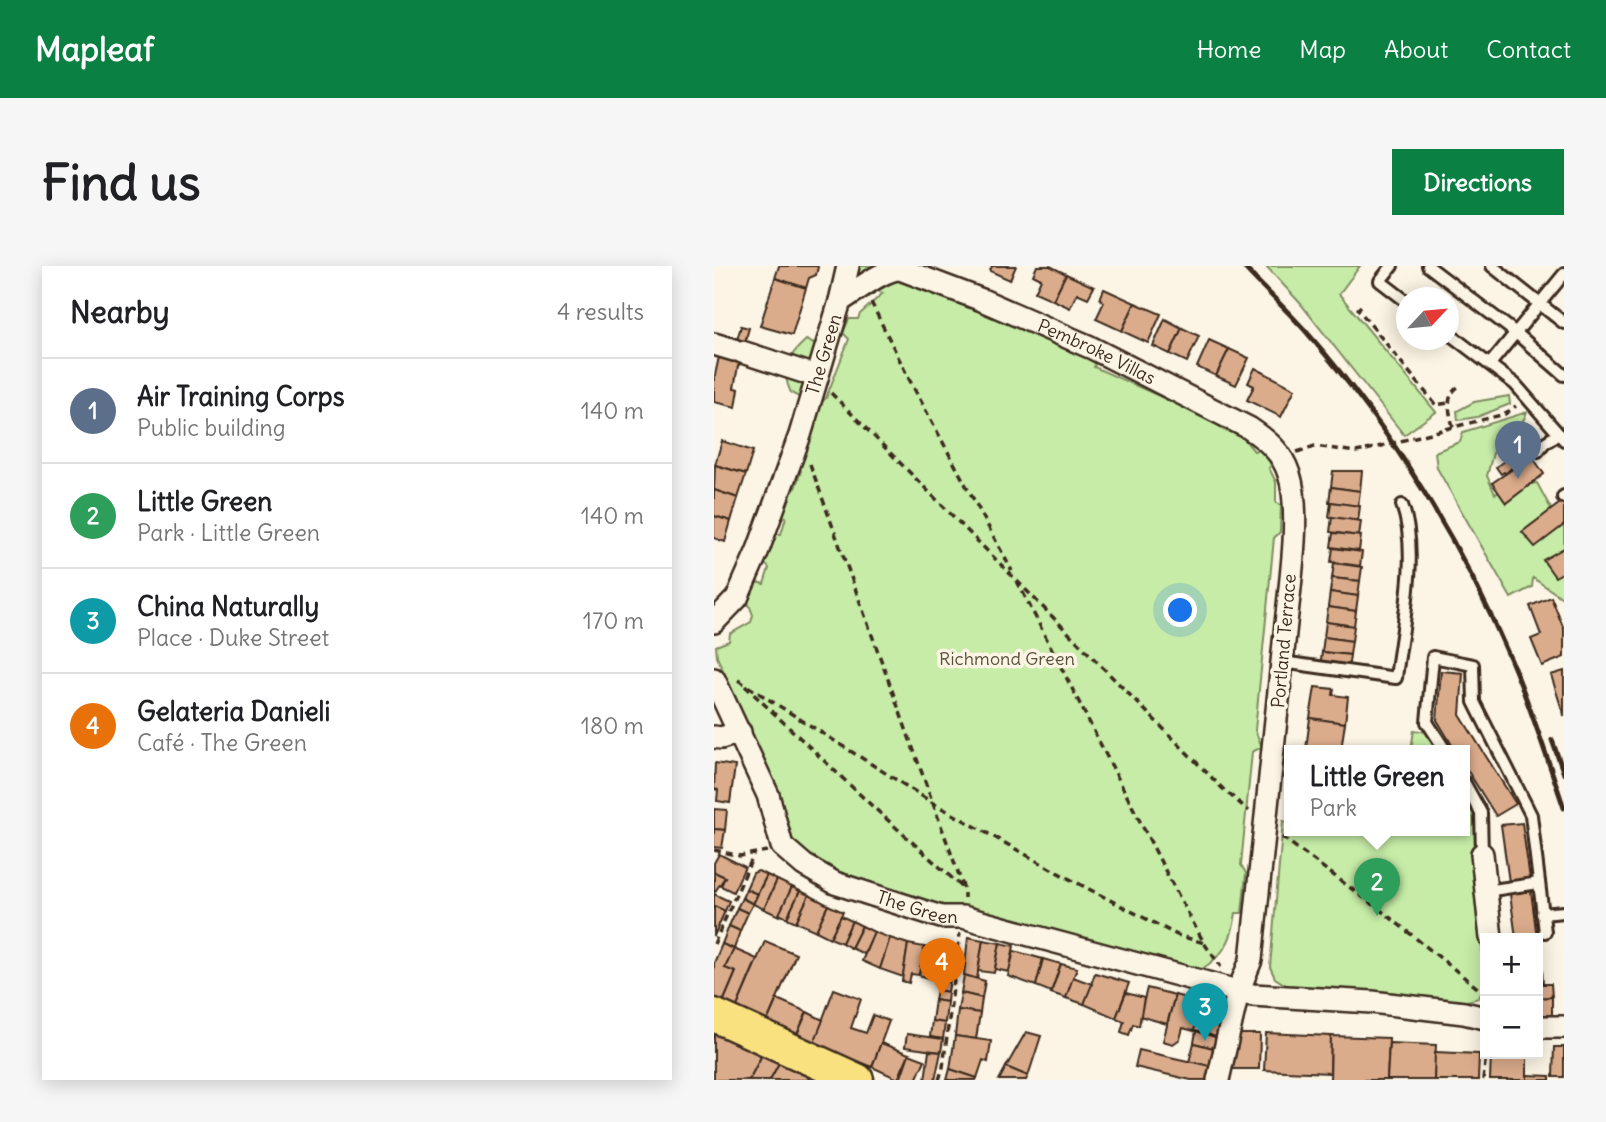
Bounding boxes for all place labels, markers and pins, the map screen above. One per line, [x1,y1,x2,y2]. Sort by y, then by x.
pin: 1 [1495,421,1541,479]
pin: 2 [1354,858,1400,916]
pin: 4 [919,938,965,996]
pin: 3 [1182,983,1228,1041]

